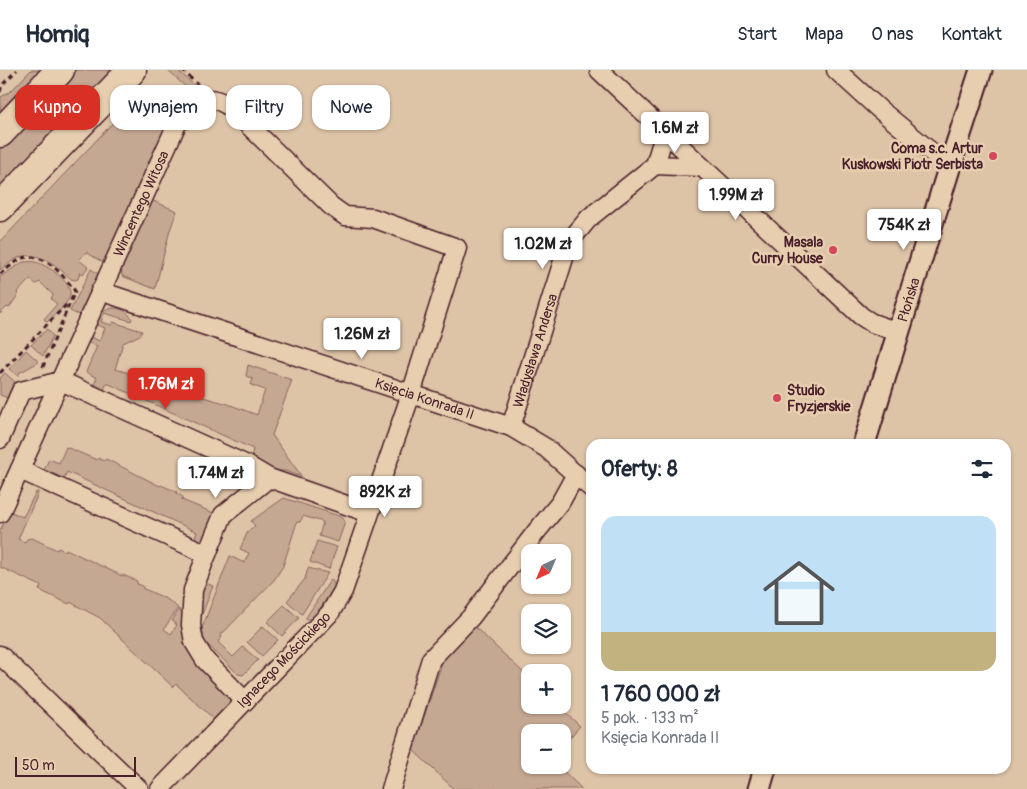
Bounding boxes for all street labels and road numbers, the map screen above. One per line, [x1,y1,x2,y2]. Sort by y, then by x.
street label: Wincentego Witosa [109,148,172,259]
street label: Płońska [894,275,923,324]
street label: Władysława Andersa [509,291,561,410]
street label: Księcia Konrada II [373,374,477,423]
street label: Ignacego Mościckiego [234,608,335,712]

